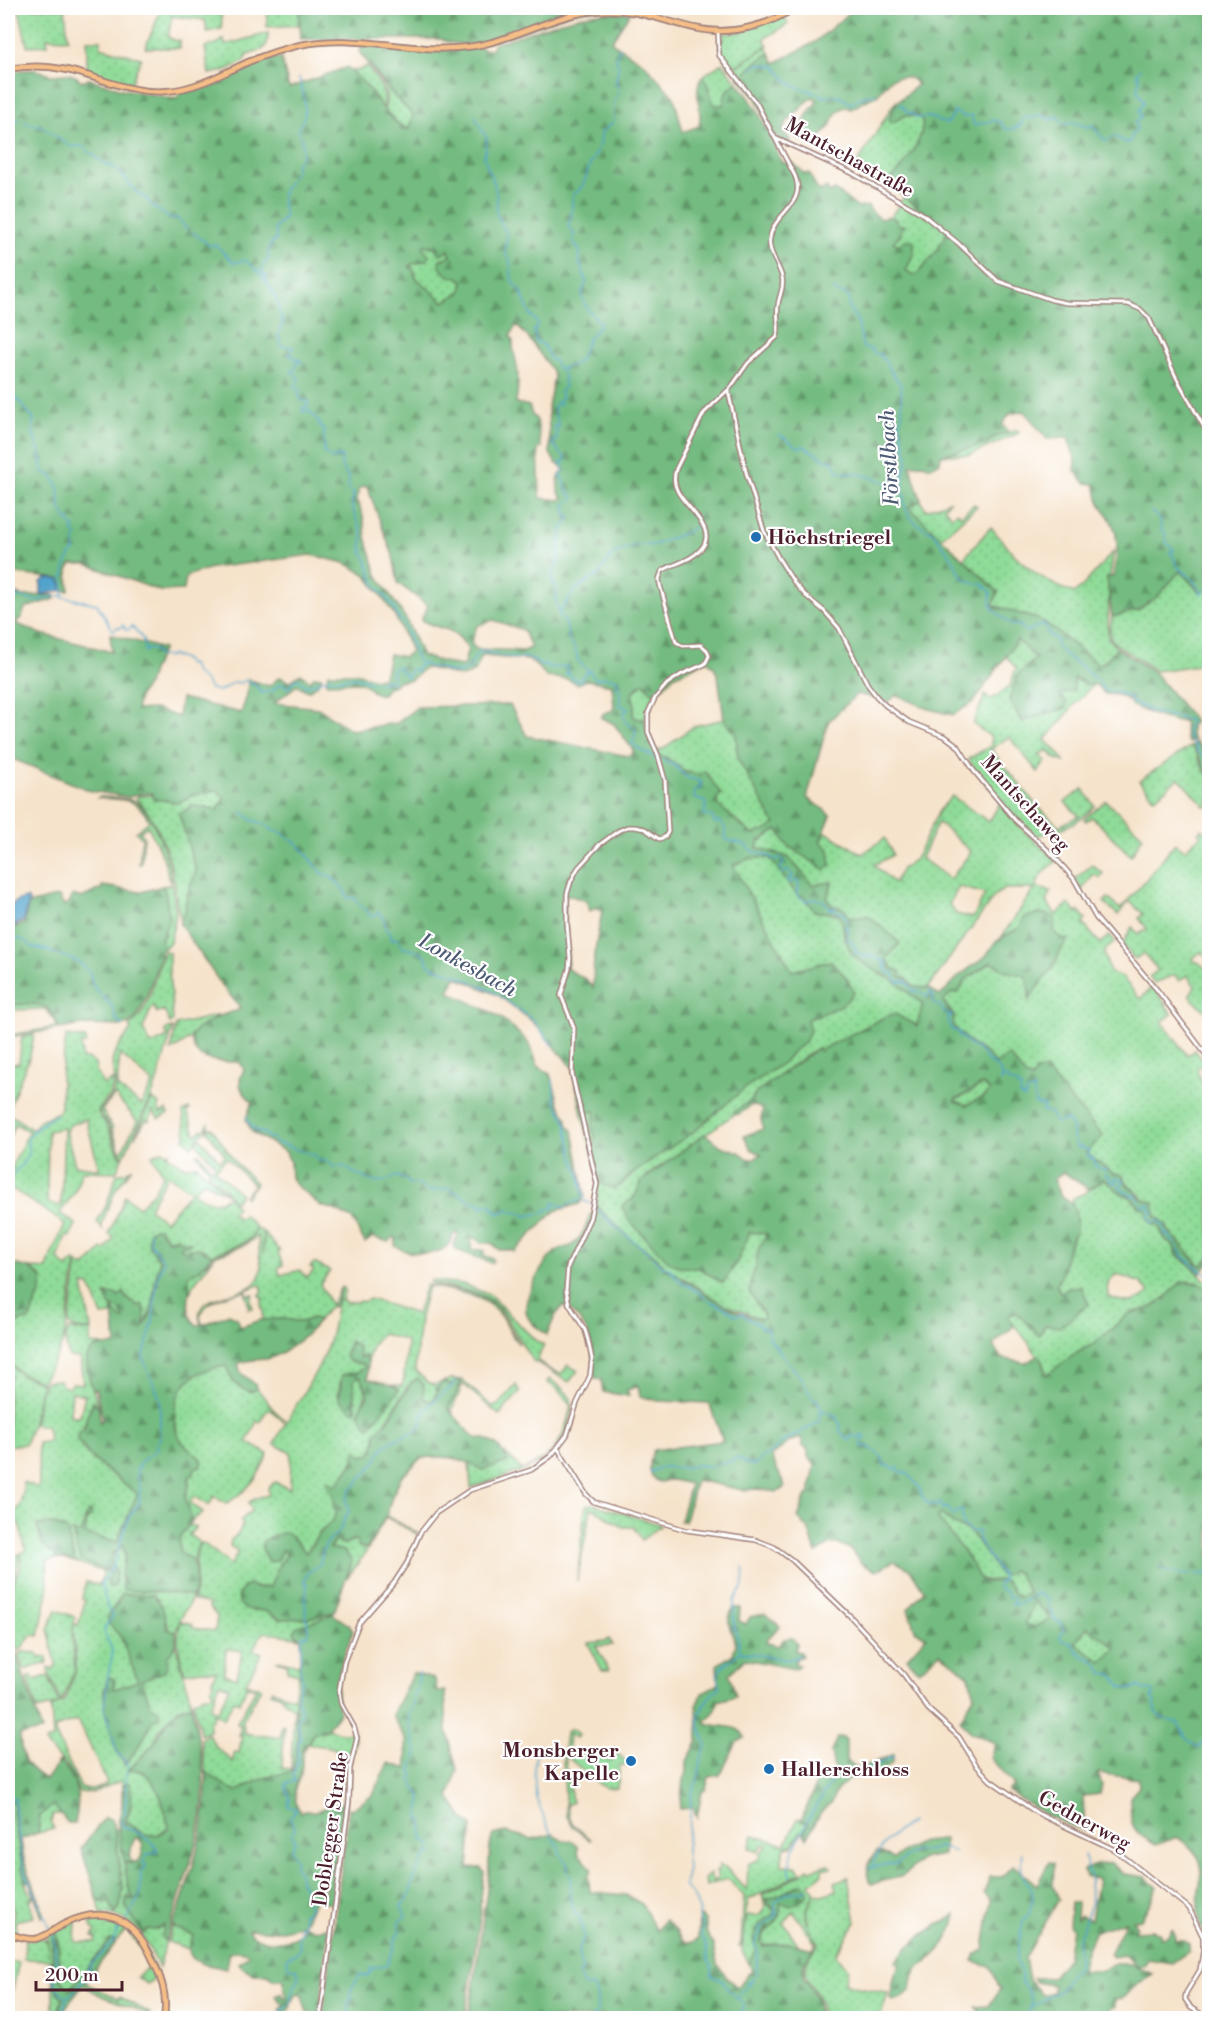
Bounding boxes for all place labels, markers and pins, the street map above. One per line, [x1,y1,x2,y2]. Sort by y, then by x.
place label: Höchstriegel [768,526,891,551]
marker: Höchstriegel [749,530,763,544]
place label: Monsberger Kapelle [502,1739,619,1787]
marker: Monsberger Kapelle [624,1754,638,1768]
place label: Hallerschloss [781,1758,909,1783]
marker: Hallerschloss [762,1762,776,1776]

